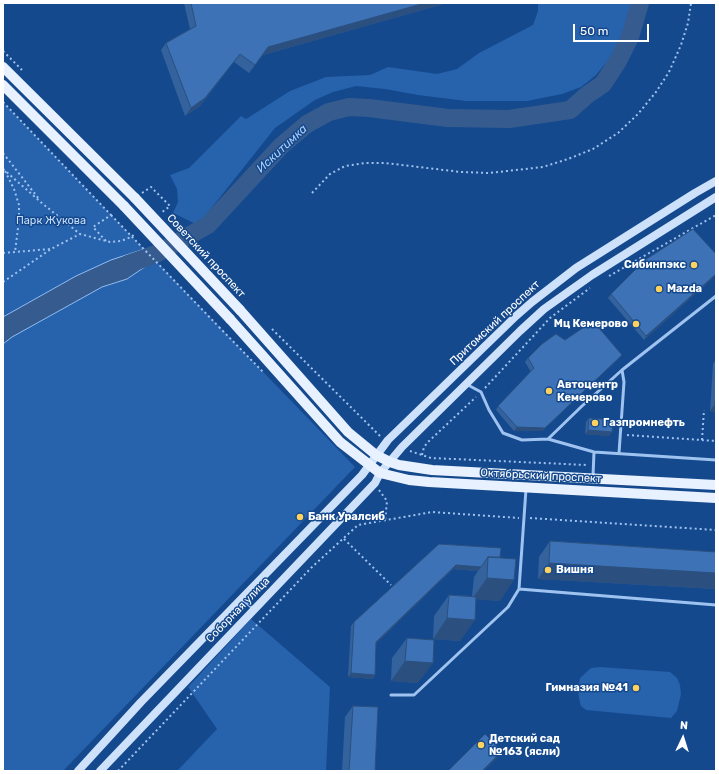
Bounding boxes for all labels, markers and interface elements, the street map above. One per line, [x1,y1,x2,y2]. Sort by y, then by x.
scale bar [575,16,651,42]
text: 50 m [580,24,608,38]
water label: Искитимка [254,122,310,176]
street label: Советский проспект [164,212,248,300]
park label: Парк Жукова [16,214,86,228]
place label: Сибинпэкс [624,258,686,272]
marker: Сибинпэкс [689,260,699,270]
street label: Притомский проспект [447,278,543,368]
place label: Mazda [667,282,702,296]
marker: Mazda [654,284,664,294]
place label: Мц Кемерово [554,317,628,331]
marker: Мц Кемерово [631,319,641,329]
place label: Автоцентр Кемерово [557,378,618,404]
marker: Автоцентр Кемерово [544,386,554,396]
place label: Газпромнефть [603,416,685,430]
marker: Газпромнефть [590,418,600,428]
street label: Октябрьский проспект [480,466,602,486]
place label: Банк Уралсиб [308,510,385,524]
marker: Банк Уралсиб [295,512,305,522]
place label: Вишня [556,563,594,577]
marker: Вишня [543,565,553,575]
street label: Соборная улица [203,574,273,646]
place label: Гимназия №41 [546,681,628,695]
marker: Гимназия №41 [631,683,641,693]
north arrow [663,718,703,758]
text: N [679,719,688,732]
place label: Детский сад №163 (ясли) [489,732,560,758]
marker: Детский сад №163 (ясли) [476,740,486,750]

